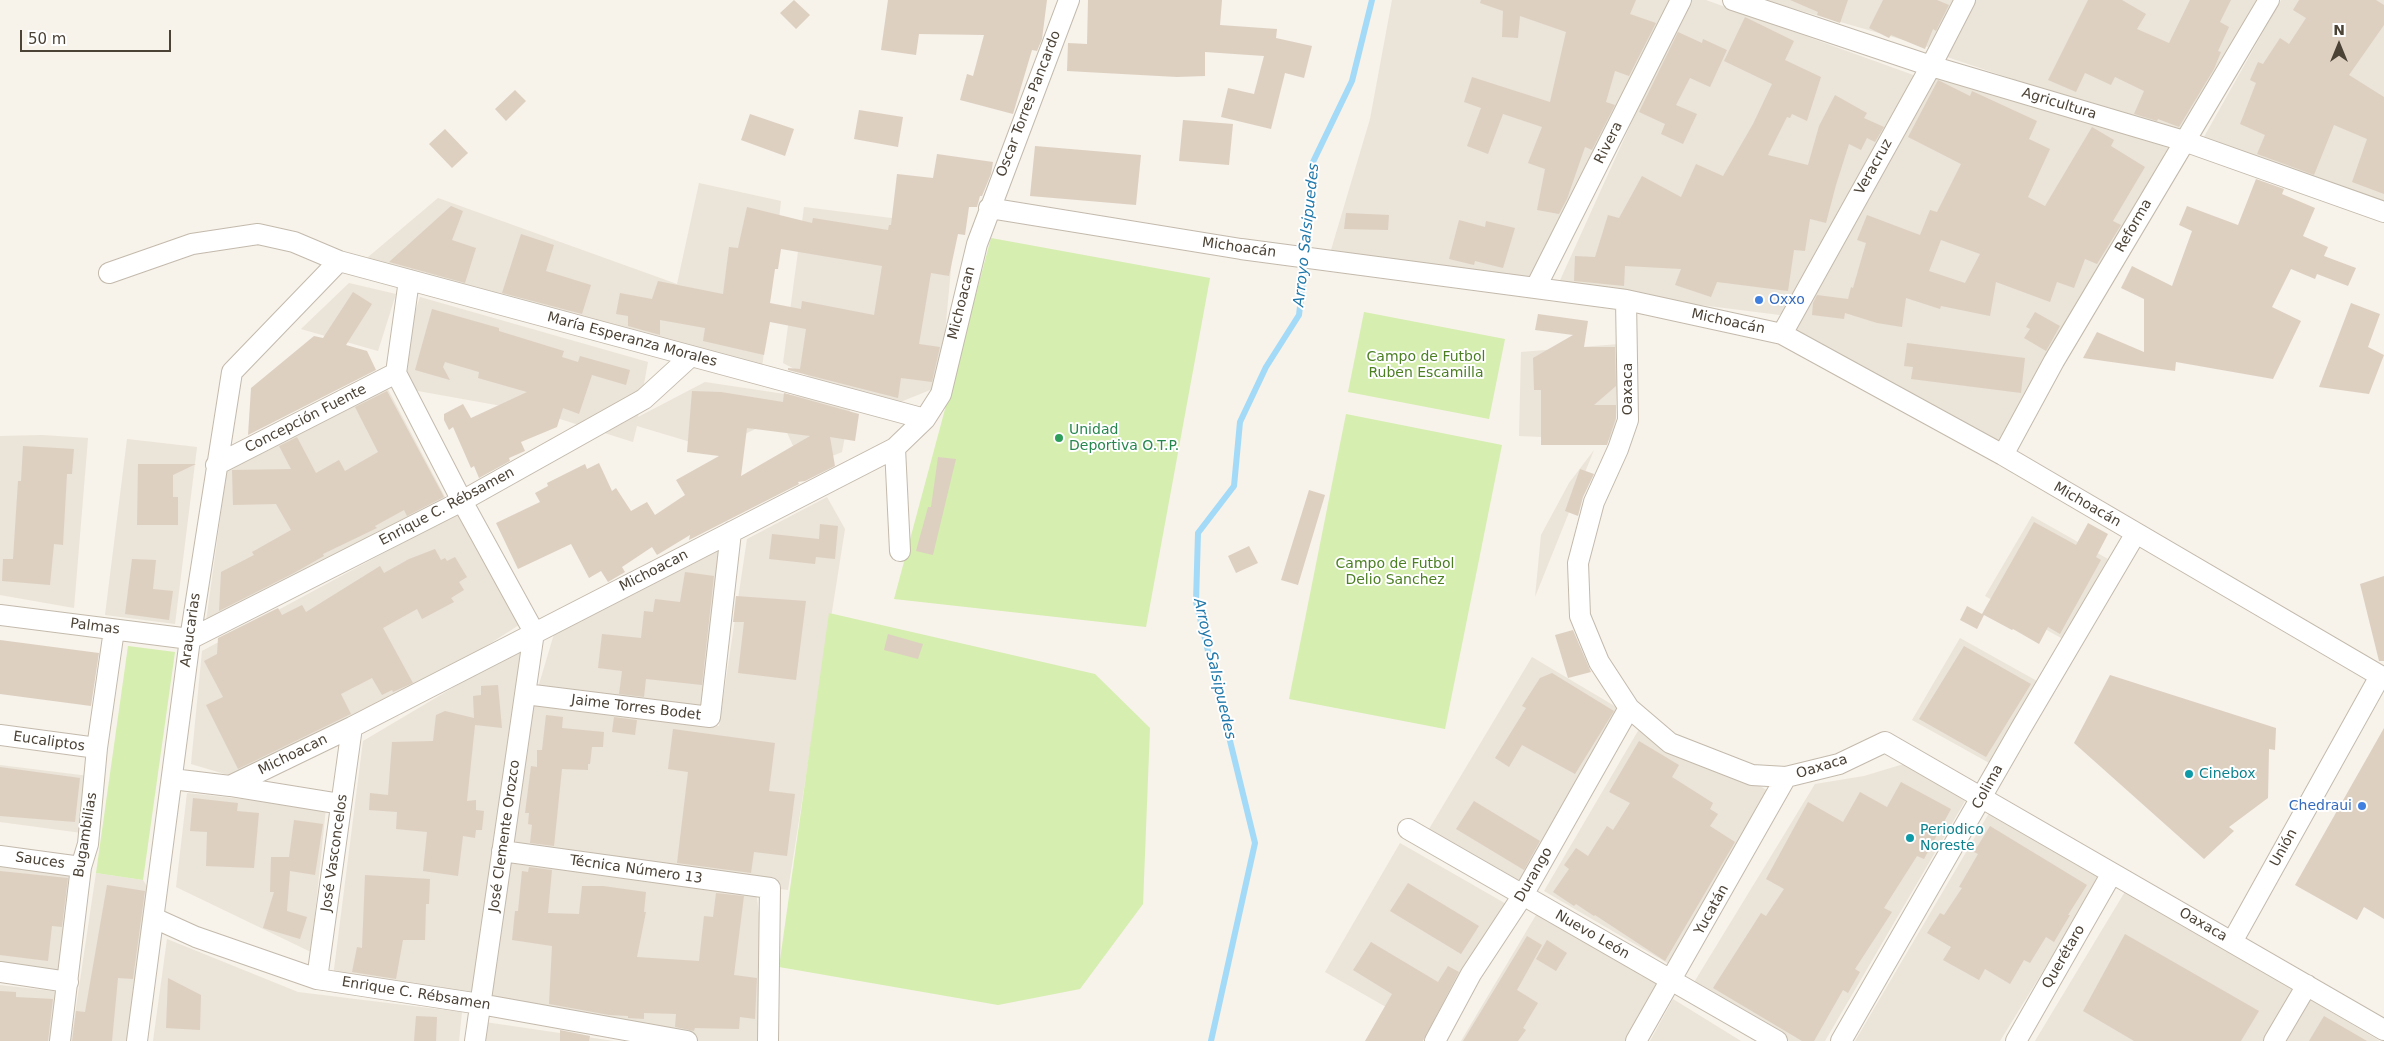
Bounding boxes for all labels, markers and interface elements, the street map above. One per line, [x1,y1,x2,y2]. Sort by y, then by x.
scale bar [22,20,174,52]
north arrow [2314,20,2364,70]
text: N [2333,22,2345,38]
street label: Oscar Torres Pancardo [993,28,1065,180]
text: 50 m [28,30,66,48]
street label: Agricultura [2020,85,2098,123]
street label: Rivera [1591,119,1627,167]
street label: Veracruz [1852,136,1896,198]
water label: Arroyo Salsipuedes [1291,162,1323,308]
street label: Reforma [2112,196,2156,256]
street label: Michoacán [1201,234,1277,262]
street label: Michoacan [945,265,979,341]
place label: Oxxo [1769,292,1805,308]
marker: Oxxo [1753,294,1765,306]
street label: Michoacán [1690,306,1766,338]
street label: María Esperanza Morales [545,309,719,371]
park label: Campo de Futbol Ruben Escamilla [1367,349,1485,382]
street label: Oaxaca [1620,363,1636,415]
street label: Concepción Fuente [243,381,369,457]
place label: Unidad Deportiva O.T.P. [1069,422,1179,454]
marker: Unidad Deportiva O.T.P. [1053,432,1065,444]
street label: Enrique C. Rébsamen [377,464,517,550]
street label: Michoacán [2050,479,2124,531]
street label: Michoacan [617,547,691,595]
park label: Campo de Futbol Delio Sanchez [1336,556,1454,588]
street label: Araucarias [177,592,205,668]
water label: Arroyo Salsipuedes [1189,597,1239,741]
street label: Palmas [69,616,121,638]
street label: Jaime Torres Bodet [570,692,702,724]
street label: Eucaliptos [12,729,86,755]
street label: Michoacan [256,731,330,779]
street label: Oaxaca [1794,751,1850,783]
street label: José Clemente Orozco [486,759,524,913]
street label: Colima [1969,762,2007,812]
place label: Cinebox [2199,766,2255,782]
marker: Cinebox [2183,768,2195,780]
street label: Bugambilias [71,791,101,879]
street label: José Vasconcelos [318,793,352,913]
place label: Chedraui [2289,798,2352,814]
marker: Chedraui [2356,800,2368,812]
place label: Periodico Noreste [1920,822,1984,854]
street label: Unión [2267,826,2301,870]
marker: Periodico Noreste [1904,832,1916,844]
street label: Durango [1512,845,1556,905]
street label: Sauces [14,849,66,873]
street label: Técnica Número 13 [569,852,703,888]
street label: Yucatán [1691,882,1733,938]
street label: Oaxaca [2176,905,2230,945]
street label: Nuevo León [1552,907,1632,963]
street label: Querétaro [2039,922,2089,992]
street label: Enrique C. Rébsamen [340,974,492,1014]

